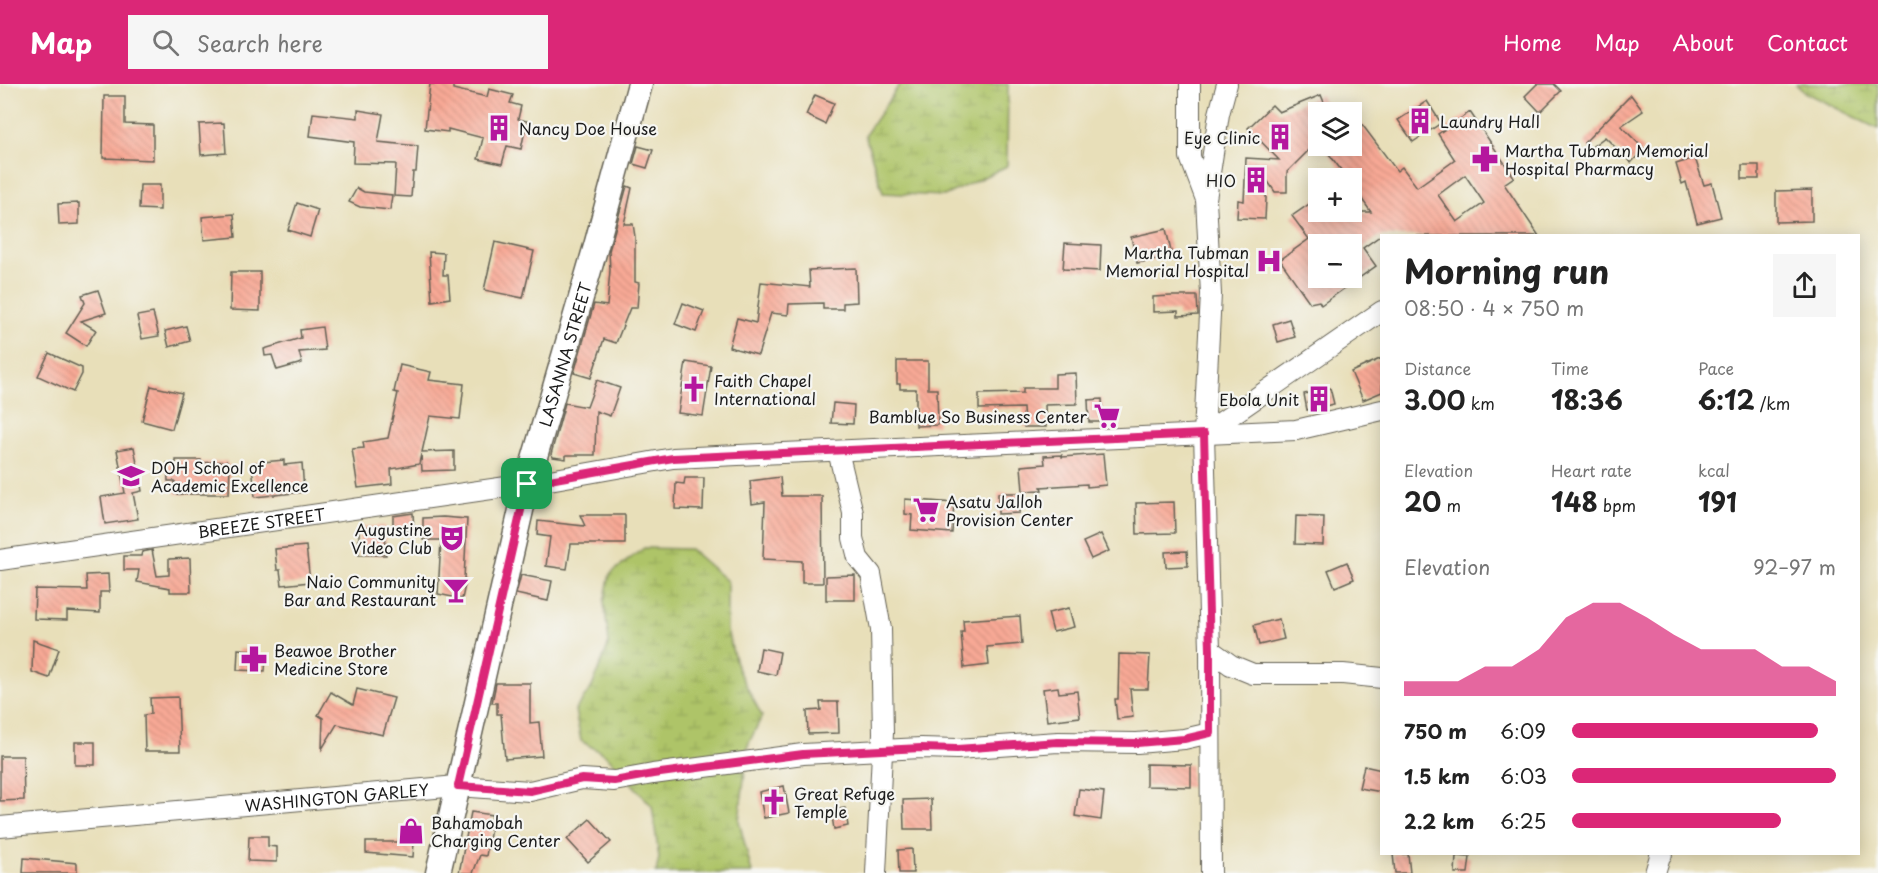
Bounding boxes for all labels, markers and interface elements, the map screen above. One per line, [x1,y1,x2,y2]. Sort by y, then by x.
search box [128,15,548,69]
text: Map [30,21,92,64]
icon: search [149,26,182,59]
text: Search here [197,26,323,59]
text: Home [1503,26,1562,58]
text: Map [1595,26,1640,58]
text: About [1673,26,1734,58]
text: Contact [1767,26,1848,58]
map controls [1308,102,1362,288]
button: layers [1308,102,1362,156]
building icon: Laundry Hall [1405,106,1435,136]
place label: Laundry Hall [1440,109,1540,133]
building icon: Nancy Doe House [484,113,514,143]
place label: Nancy Doe House [519,116,657,140]
building icon: Eye Clinic [1265,122,1295,152]
place label: Eye Clinic [1184,125,1260,149]
place label: Martha Tubman Memorial Hospital Pharmacy [1505,138,1709,180]
pharmacy icon: Martha Tubman Memorial Hospital Pharmacy [1470,144,1500,174]
building icon: HIO [1241,165,1271,195]
place label: HIO [1206,168,1236,192]
button: + [1308,168,1362,222]
button: − [1308,234,1362,288]
place label: Martha Tubman Memorial Hospital [1106,240,1249,282]
text: Morning run [1404,245,1609,295]
hospital icon: Martha Tubman Memorial Hospital [1254,246,1284,276]
button: share [1773,254,1836,317]
street label: LASANNA STREET [532,279,597,429]
text: 08:50 · 4 × 750 m [1404,293,1584,323]
text: Distance [1404,356,1471,380]
text: Time [1551,356,1589,380]
text: Pace [1698,356,1734,380]
place label: Faith Chapel International [714,368,816,410]
church icon: Faith Chapel International [679,374,709,404]
text: 3.00 [1404,380,1466,419]
text: 18:36 [1551,380,1623,419]
text: 6:12 [1698,380,1755,419]
building icon: Ebola Unit [1304,384,1334,414]
place label: Ebola Unit [1219,387,1299,411]
text: km [1466,391,1495,415]
text: /km [1755,391,1790,415]
supermarket icon: Bamblue So Business Center [1092,401,1122,431]
place label: Bamblue So Business Center [869,404,1088,428]
place label: DOH School of Academic Excellence [151,455,309,497]
pin [501,458,552,509]
text: Elevation [1404,458,1473,482]
text: Heart rate [1551,458,1632,482]
text: kcal [1698,458,1730,482]
school or university icon: DOH School of Academic Excellence [116,461,146,491]
icon: arrive [510,467,543,500]
text: 20 [1404,482,1441,521]
text: 148 [1551,482,1598,521]
text: 191 [1698,482,1737,521]
place label: Asatu Jalloh Provision Center [946,489,1073,531]
text: m [1441,493,1461,517]
text: bpm [1598,493,1636,517]
supermarket icon: Asatu Jalloh Provision Center [911,495,941,525]
street label: BREEZE STREET [196,501,327,543]
place label: Augustine Video Club [351,517,432,559]
theatre icon: Augustine Video Club [437,523,467,553]
text: Elevation [1404,552,1490,582]
text: 92–97 m [1753,552,1836,582]
place label: Naio Community Bar and Restaurant [283,569,436,611]
bar icon: Naio Community Bar and Restaurant [441,575,471,605]
place label: Beawoe Brother Medicine Store [274,638,397,680]
pharmacy icon: Beawoe Brother Medicine Store [239,644,269,674]
text: 750 m [1404,716,1467,746]
text: 6:09 [1500,716,1546,746]
text: 1.5 km [1404,761,1470,791]
text: 6:03 [1500,761,1547,791]
street label: WASHINGTON GARLEY [243,777,430,817]
place label: Great Refuge Temple [794,781,895,823]
church icon: Great Refuge Temple [759,787,789,817]
text: 2.2 km [1404,806,1474,836]
text: 6:25 [1500,806,1546,836]
place label: Bahamobah Charging Center [431,810,561,852]
shop icon: Bahamobah Charging Center [396,816,426,846]

